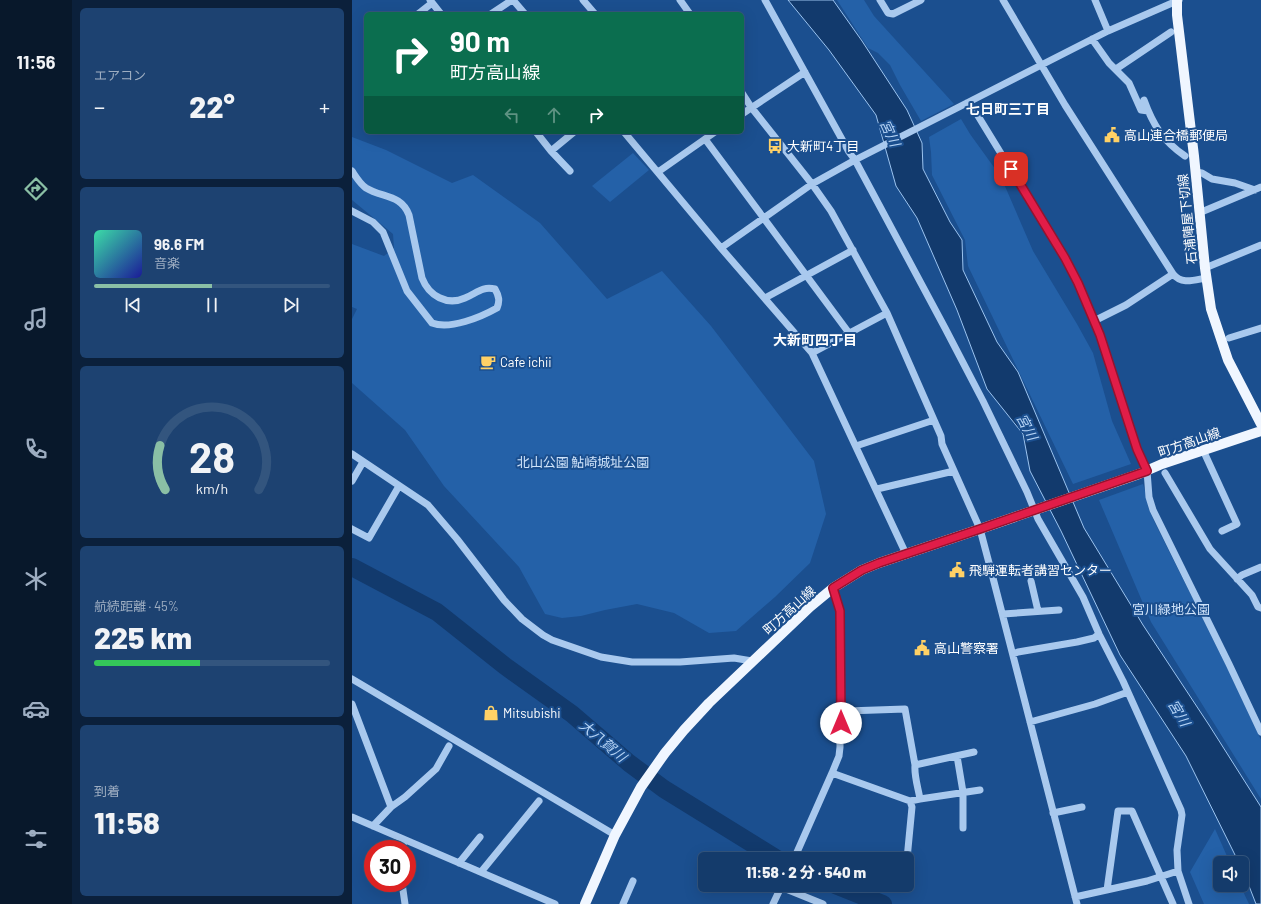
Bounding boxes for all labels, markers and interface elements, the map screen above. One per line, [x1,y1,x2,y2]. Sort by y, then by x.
text: 90 m [450,24,510,58]
icon: right [384,28,436,80]
text: 11:56 [17,51,55,73]
text: 町方高山線 [450,61,540,83]
text: エアコン [94,67,146,83]
text: 22° [189,88,235,124]
text: − [94,93,105,119]
text: + [319,93,330,119]
district label: 七日町三丁目 [966,100,1050,117]
icon: left [501,104,523,126]
icon: ahead [543,104,565,126]
icon: right [585,104,607,126]
water label: 宮川 [877,117,905,151]
public building icon: 高山連合橋郵便局 [1103,126,1121,144]
place label: 高山連合橋郵便局 [1124,127,1228,143]
bus stop icon: 大新町4丁目 [766,137,784,155]
place label: 大新町4丁目 [787,138,859,154]
pin [994,152,1028,186]
icon: arrive [1000,158,1022,180]
street label: 石浦陣屋下切線 [1174,173,1200,265]
icon: directions [22,175,50,203]
text: 96.6 FM [154,235,204,253]
text: 音楽 [154,255,180,271]
icon: previous [122,294,144,316]
icon: pause [201,294,223,316]
icon: next [280,294,302,316]
icon: music [22,305,50,333]
district label: 大新町四丁目 [773,331,857,348]
cafe icon: Cafe ichii [479,353,497,371]
place label: Cafe ichii [500,354,552,370]
water label: 宮川 [1013,410,1042,445]
street label: 町方高山線 [1156,424,1222,460]
text: 28 [189,431,235,481]
icon: phone [22,435,50,463]
park label: 北山公園 鮎崎城址公園 [517,454,649,470]
text: km/h [196,480,228,497]
public building icon: 飛騨運転者講習センター [948,561,966,579]
place label: 飛騨運転者講習センター [969,562,1112,578]
icon: climate [22,565,50,593]
street label: 町方高山線 [759,582,819,638]
text: 航続距離 · 45% [94,598,179,614]
park label: 宮川緑地公園 [1132,601,1210,617]
text: 225 km [94,619,192,655]
public building icon: 高山警察署 [913,639,931,657]
place label: 高山警察署 [934,640,999,656]
icon: car [22,695,50,723]
water label: 宮川 [1165,696,1195,731]
position arrow [820,702,862,744]
shop icon: Mitsubishi [482,704,500,722]
place label: Mitsubishi [503,705,561,721]
water label: 大八賀川 [576,716,632,766]
text: 到着 [94,783,120,799]
text: 11:58 [94,804,160,840]
icon: filters [22,825,50,853]
speed limit sign: 30 [364,840,416,892]
map controls [1213,856,1249,892]
button: sound [1213,856,1249,892]
text: 11:58 · 2 分 · 540 m [746,863,866,881]

